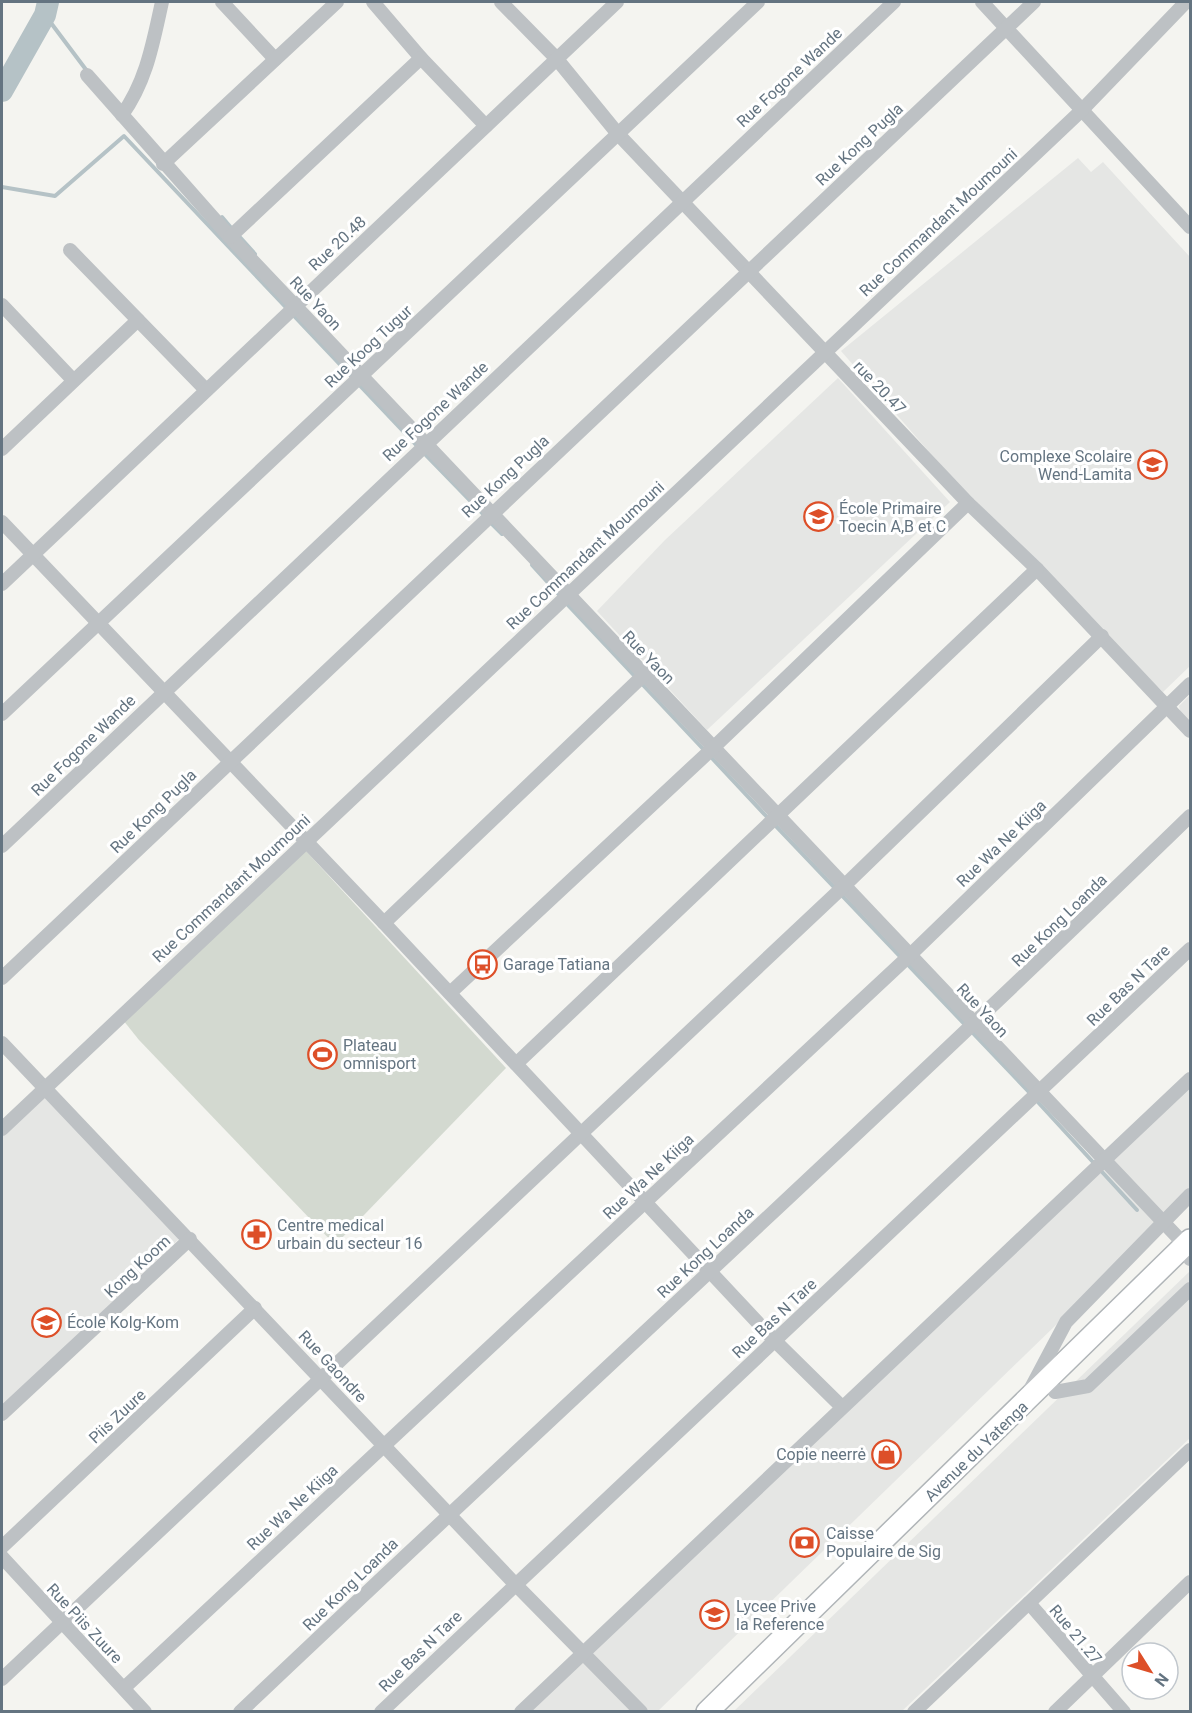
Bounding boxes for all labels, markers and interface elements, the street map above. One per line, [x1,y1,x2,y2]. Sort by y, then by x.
street label: Rue Fogone Wande [733,24,846,131]
street label: Rue Kong Pugla [812,99,907,190]
street label: Rue Commandant Moumouni [856,144,1021,300]
street label: Rue 20.48 [305,212,370,275]
street label: Rue Yaon [286,272,345,334]
street label: Rue Koog Tugur [321,301,416,392]
street label: rue 20.47 [850,357,910,418]
street label: Rue Fogone Wande [379,358,492,465]
street label: Rue Kong Pugla [458,431,553,522]
place label: Complexe Scolaire Wend-Lamita [1000,447,1132,484]
school or university icon: Complexe Scolaire Wend-Lamita [1137,449,1169,481]
street label: Rue Commandant Moumouni [503,477,668,633]
place label: École Primaire Toecin A,B et C [839,499,946,536]
school or university icon: École Primaire Toecin A,B et C [802,501,834,533]
street label: Rue Yaon [619,627,679,688]
street label: Rue Fogone Wande [27,691,139,800]
street label: Rue Kong Pugla [106,765,200,857]
street label: Rue Wa Ne Kiiga [953,796,1050,891]
street label: Rue Commandant Moumouni [149,810,314,966]
street label: Rue Kong Loanda [1008,870,1111,971]
street label: Rue Bas N Tare [1083,941,1174,1030]
bus stop icon: Garage Tatiana [466,948,498,980]
place label: Garage Tatiana [503,955,610,974]
street label: Rue Yaon [953,979,1012,1041]
place label: Plateau omnisport [343,1036,416,1073]
sports icon: Plateau omnisport [306,1038,338,1070]
street label: Rue Wa Ne Kiiga [599,1129,698,1223]
street label: Rue Kong Loanda [653,1203,757,1302]
place label: Centre medical urbain du secteur 16 [277,1216,422,1253]
pharmacy icon: Centre medical urbain du secteur 16 [240,1218,272,1250]
street label: Kong Koom [101,1231,174,1302]
street label: Rue Bas N Tare [728,1275,820,1362]
school or university icon: École Kolg-Kom [30,1306,62,1338]
place label: École Kolg-Kom [67,1313,179,1332]
street label: Rue Gaondre [294,1326,371,1406]
street label: Piis Zuure [85,1385,150,1448]
street label: Avenue du Yatenga [921,1397,1032,1505]
shop icon: Copie neerrė [871,1438,903,1470]
place label: Copie neerrė [776,1445,866,1464]
street label: Rue Wa Ne Kiiga [243,1460,342,1554]
place label: Caisse Populaire de Sig [826,1524,941,1561]
bank icon: Caisse Populaire de Sig [789,1526,821,1558]
street label: Rue Kong Loanda [299,1534,402,1635]
street label: Rue Piis Zuure [43,1580,126,1667]
place label: Lycee Prive la Reference [736,1597,824,1634]
school or university icon: Lycee Prive la Reference [699,1599,731,1631]
street label: Rue 21.27 [1045,1601,1106,1668]
street label: Rue Bas N Tare [375,1607,466,1696]
north arrow [1120,1641,1180,1701]
text: N [1151,1669,1173,1690]

